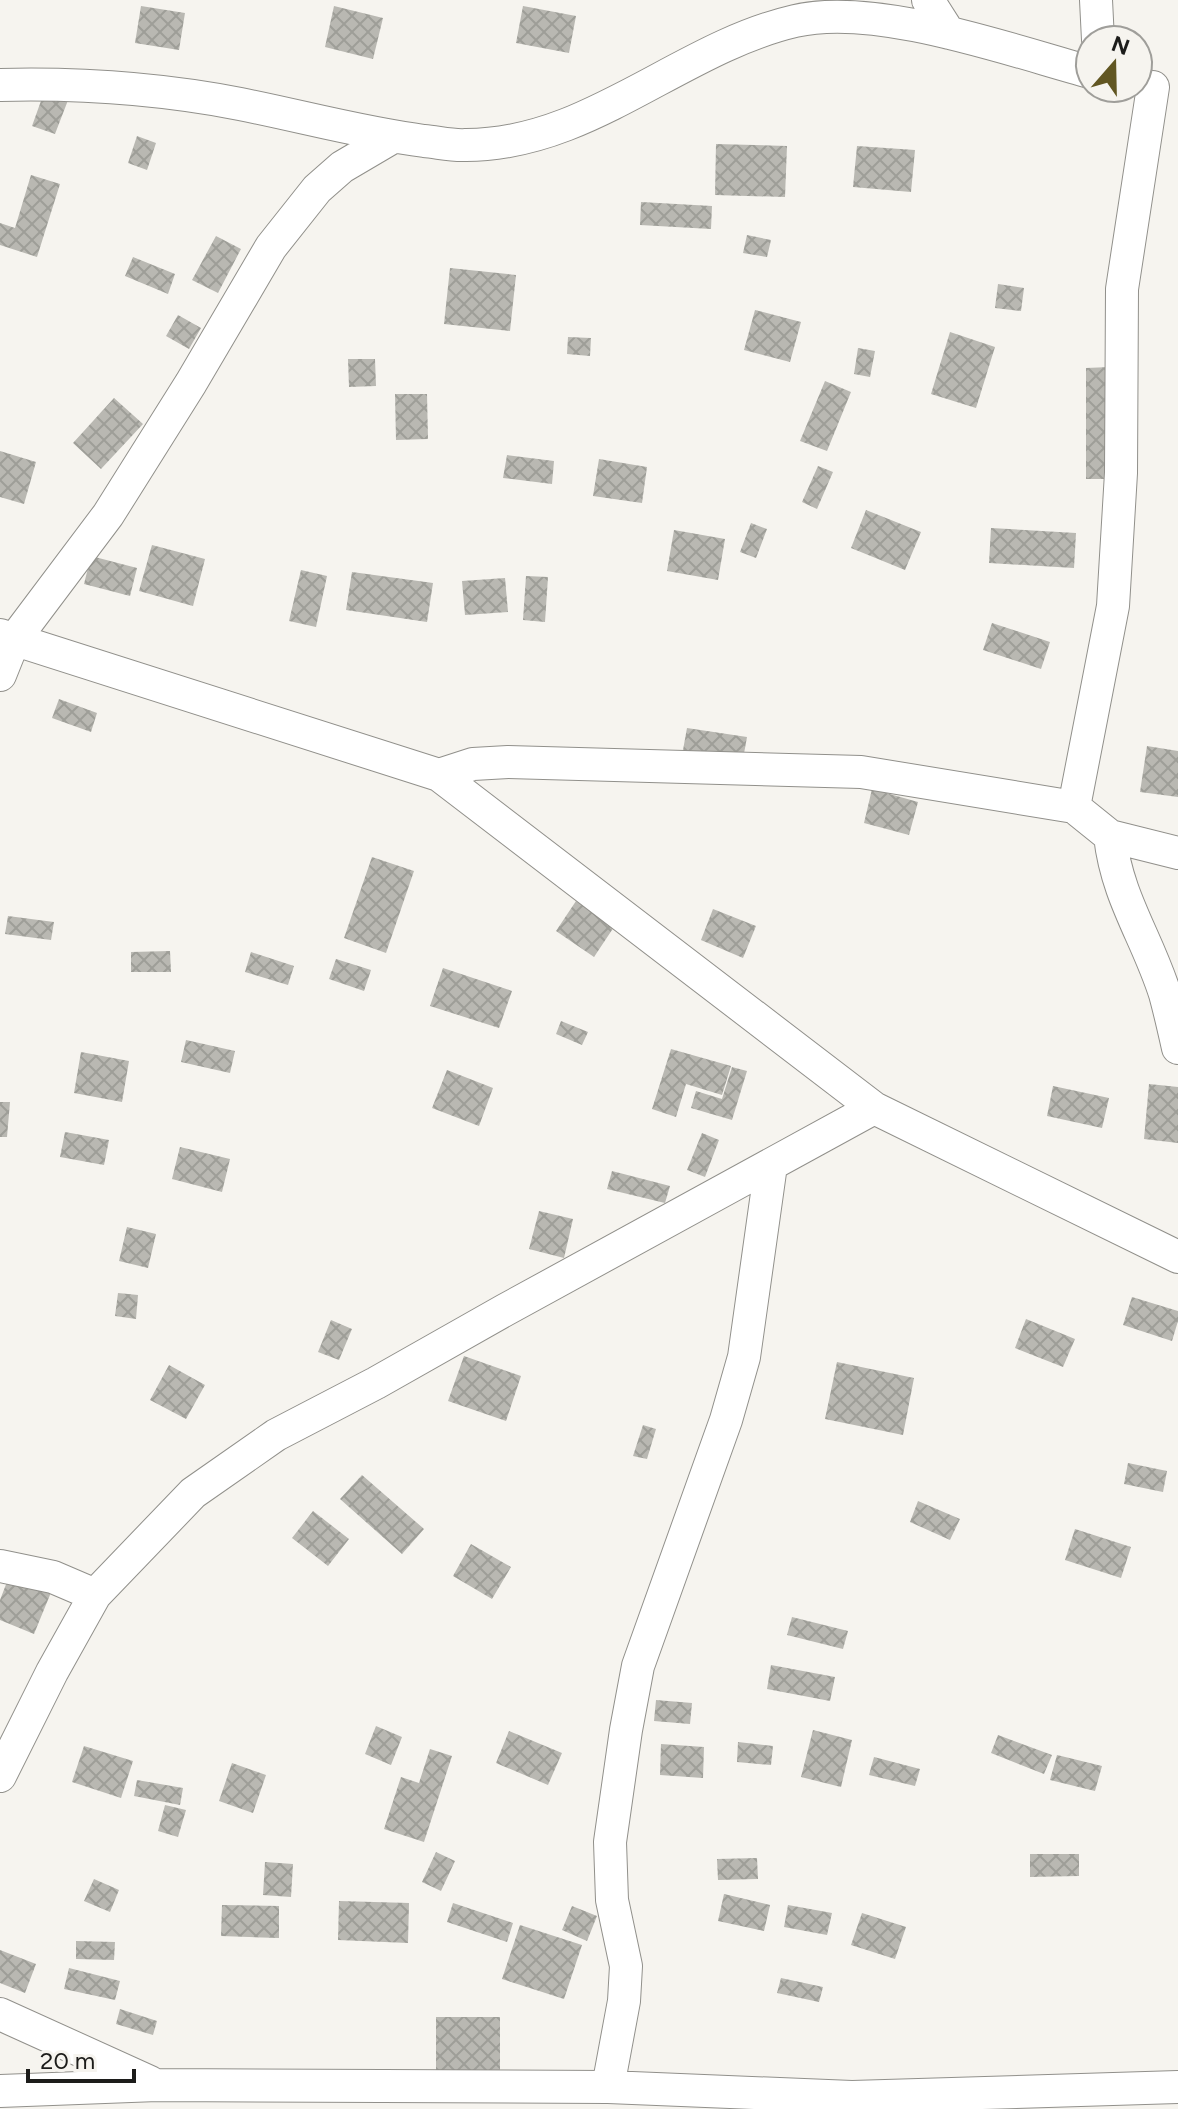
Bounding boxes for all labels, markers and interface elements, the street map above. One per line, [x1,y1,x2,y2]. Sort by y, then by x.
north arrow [1074,24,1154,104]
text: N [1108,30,1133,61]
scale bar [28,2033,134,2083]
text: 20 m [40,2046,95,2075]

